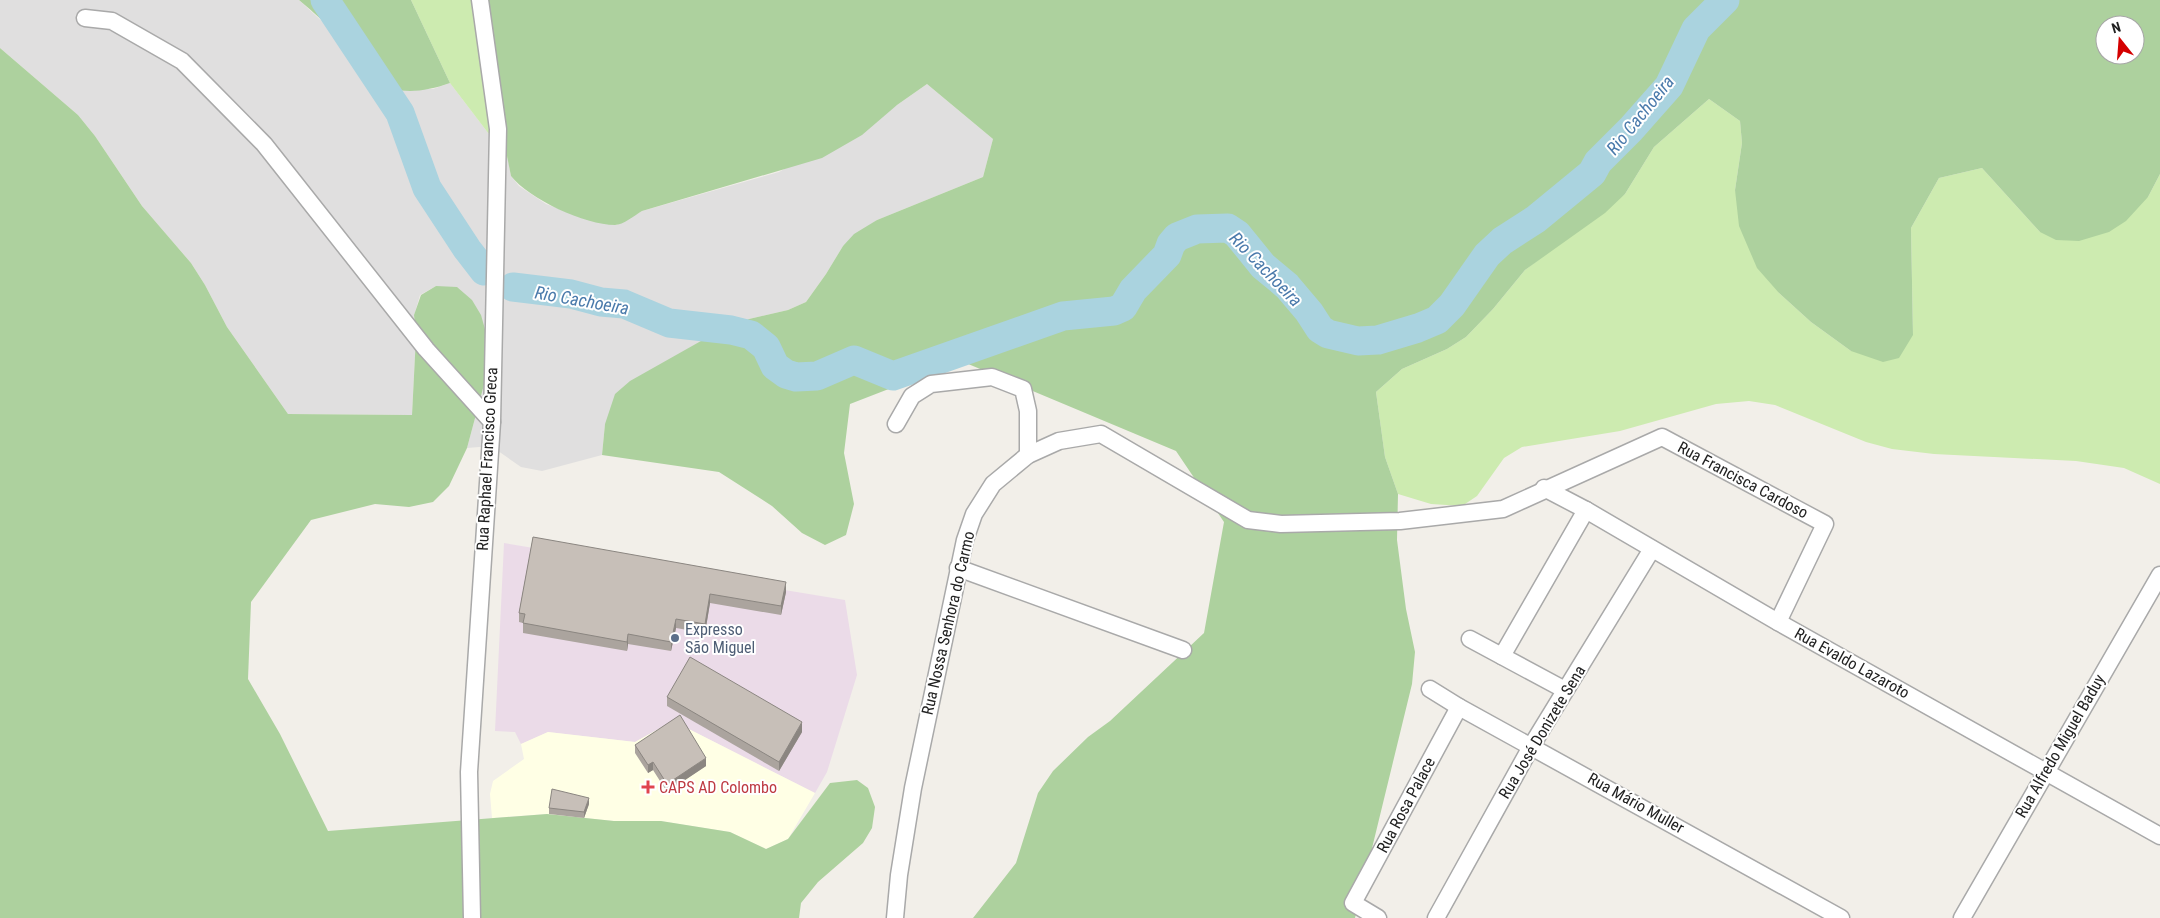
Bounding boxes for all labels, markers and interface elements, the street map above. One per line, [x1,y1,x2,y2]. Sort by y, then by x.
north arrow [2095,15,2145,65]
text: N [2110,19,2123,36]
water label: Rio Cachoeira [1602,71,1678,159]
water label: Rio Cachoeira [1225,227,1307,311]
water label: Rio Cachoeira [533,281,631,319]
street label: Rua Raphael Francisco Greca [473,367,501,551]
street label: Rua Francisca Cardoso [1675,438,1811,522]
street label: Rua Nossa Senhora do Carmo [918,529,978,717]
place label: Expresso São Miguel [685,620,755,657]
street label: Rua Evaldo Lazaroto [1791,624,1913,702]
marker: Expresso São Miguel [669,632,681,644]
street label: Rua José Donizete Sena [1495,662,1589,802]
street label: Rua Alfredo Miguel Baduy [2011,671,2109,821]
street label: Rua Rosa Palace [1373,754,1439,856]
street label: Rua Mário Muller [1585,769,1688,837]
place label: CAPS AD Colombo [659,778,777,797]
marker: CAPS AD Colombo [641,780,655,794]

